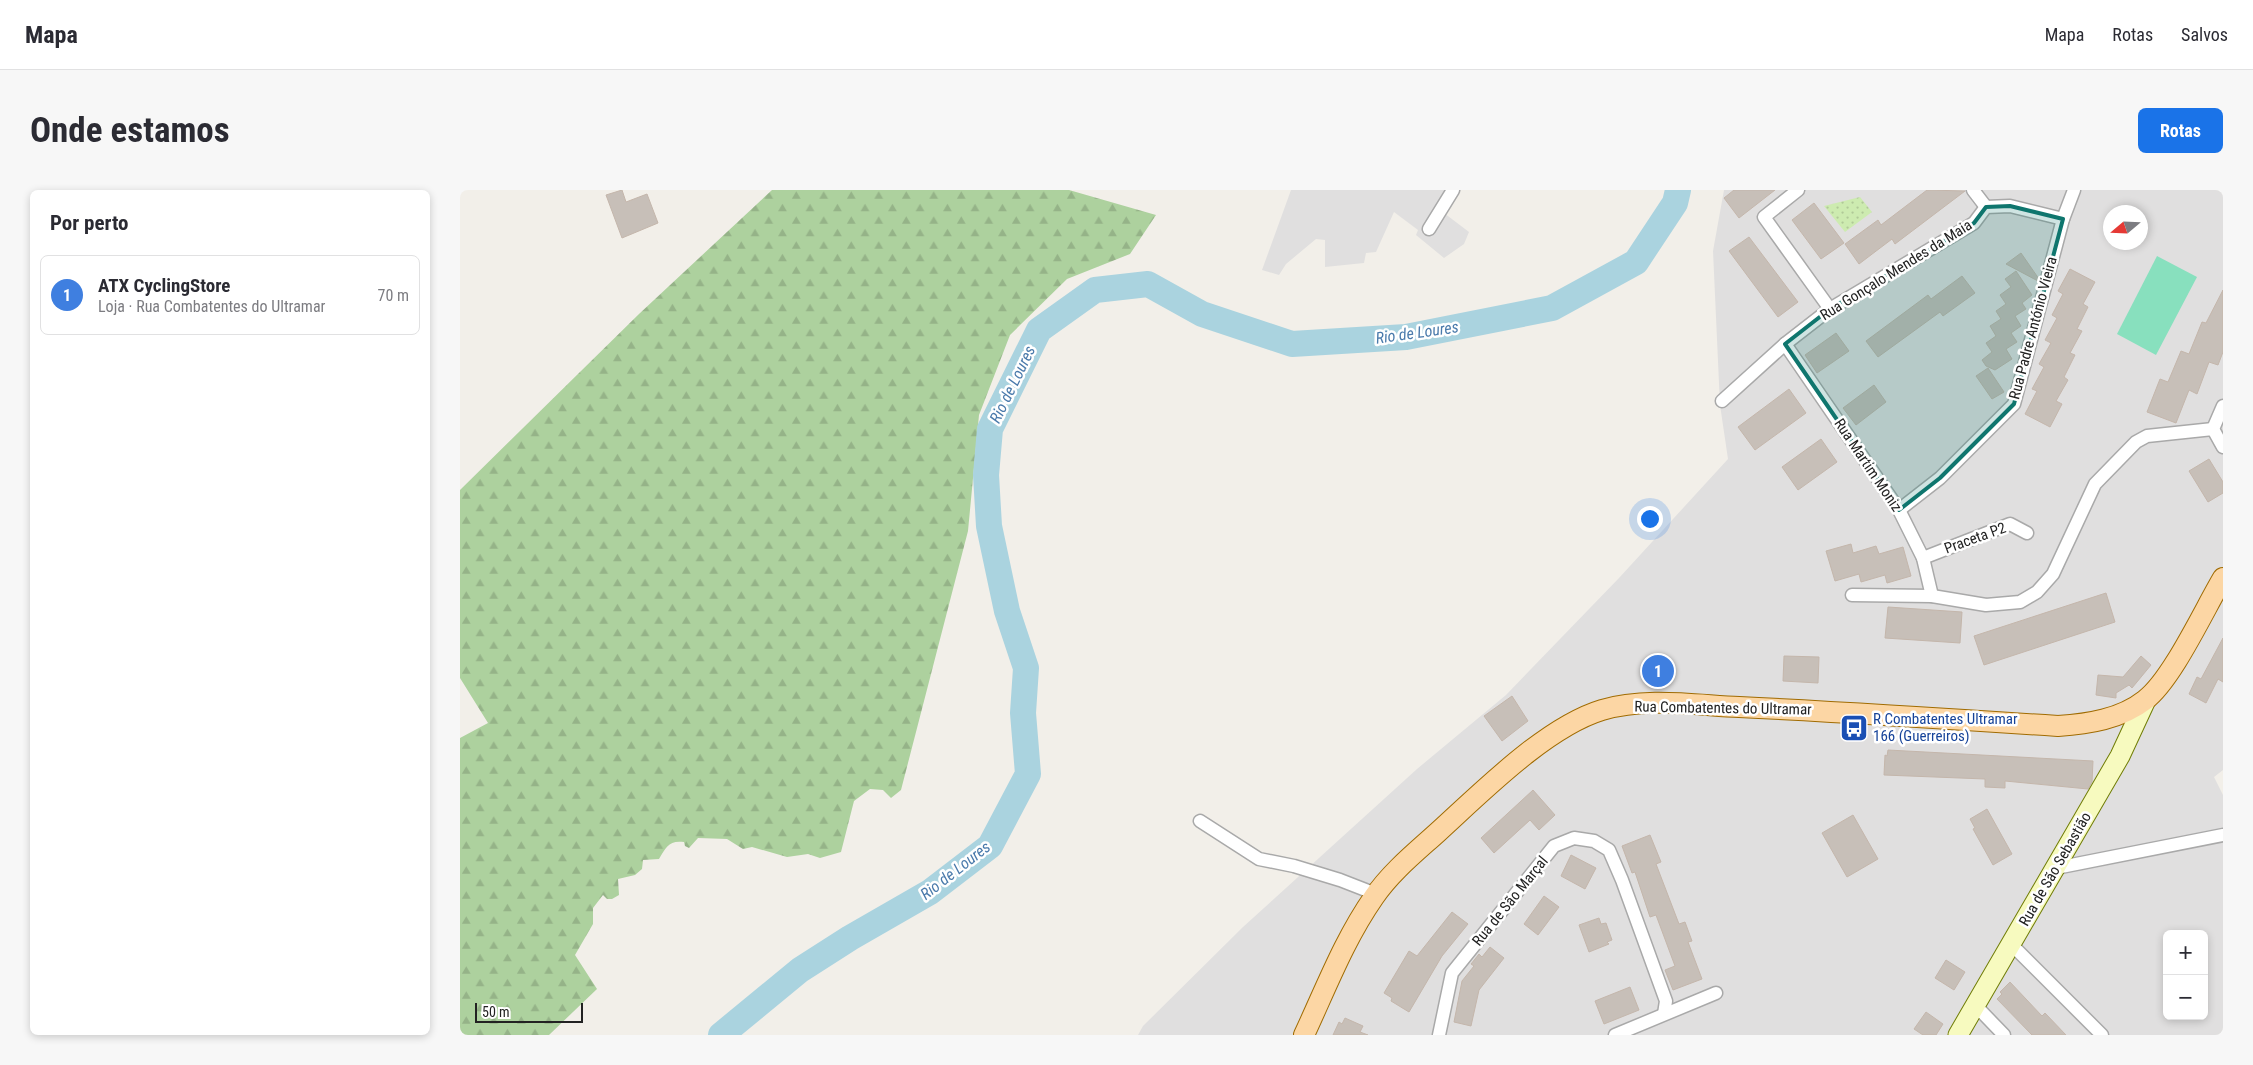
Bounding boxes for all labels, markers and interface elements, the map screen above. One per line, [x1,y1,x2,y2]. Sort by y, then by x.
text: Mapa [25,21,78,49]
text: Mapa [2045,24,2084,45]
text: Rotas [2112,24,2153,45]
text: Salvos [2181,24,2228,45]
button: Rotas [2138,108,2223,153]
text: Onde estamos [30,110,230,151]
north arrow [2103,205,2148,250]
text: Por perto [50,211,129,235]
street label: Rua Gonçalo Mendes da Maia [1817,216,1975,324]
street label: Rua Padre António Vieira [2005,255,2061,401]
text: ATX CyclingStore [98,274,230,297]
text: 1 [63,286,71,305]
text: 70 m [377,286,409,305]
text: Loja · Rua Combatentes do Ultramar [98,297,325,316]
water label: Rio de Loures [1374,317,1460,348]
water label: Rio de Loures [986,343,1039,426]
street label: Rua Martim Moniz [1830,415,1906,515]
your location [1637,506,1663,532]
street label: Praceta P2 [1942,519,2008,557]
pin: 1 [1642,652,1674,690]
street label: Rua Combatentes do Ultramar [1634,697,1812,719]
place label: R Combatentes Ultramar 166 (Guerreiros) [1873,710,2018,745]
bus stop icon: R Combatentes Ultramar 166 (Guerreiros) [1839,713,1869,743]
street label: Rua de São Sebastião [2015,809,2095,929]
water label: Rio de Loures [917,837,994,904]
street label: Rua de São Marçal [1468,853,1552,949]
map controls [2163,930,2208,1020]
button: + [2163,930,2208,975]
button: − [2163,975,2208,1020]
scale bar [475,1000,582,1023]
text: 50 m [482,1004,510,1020]

